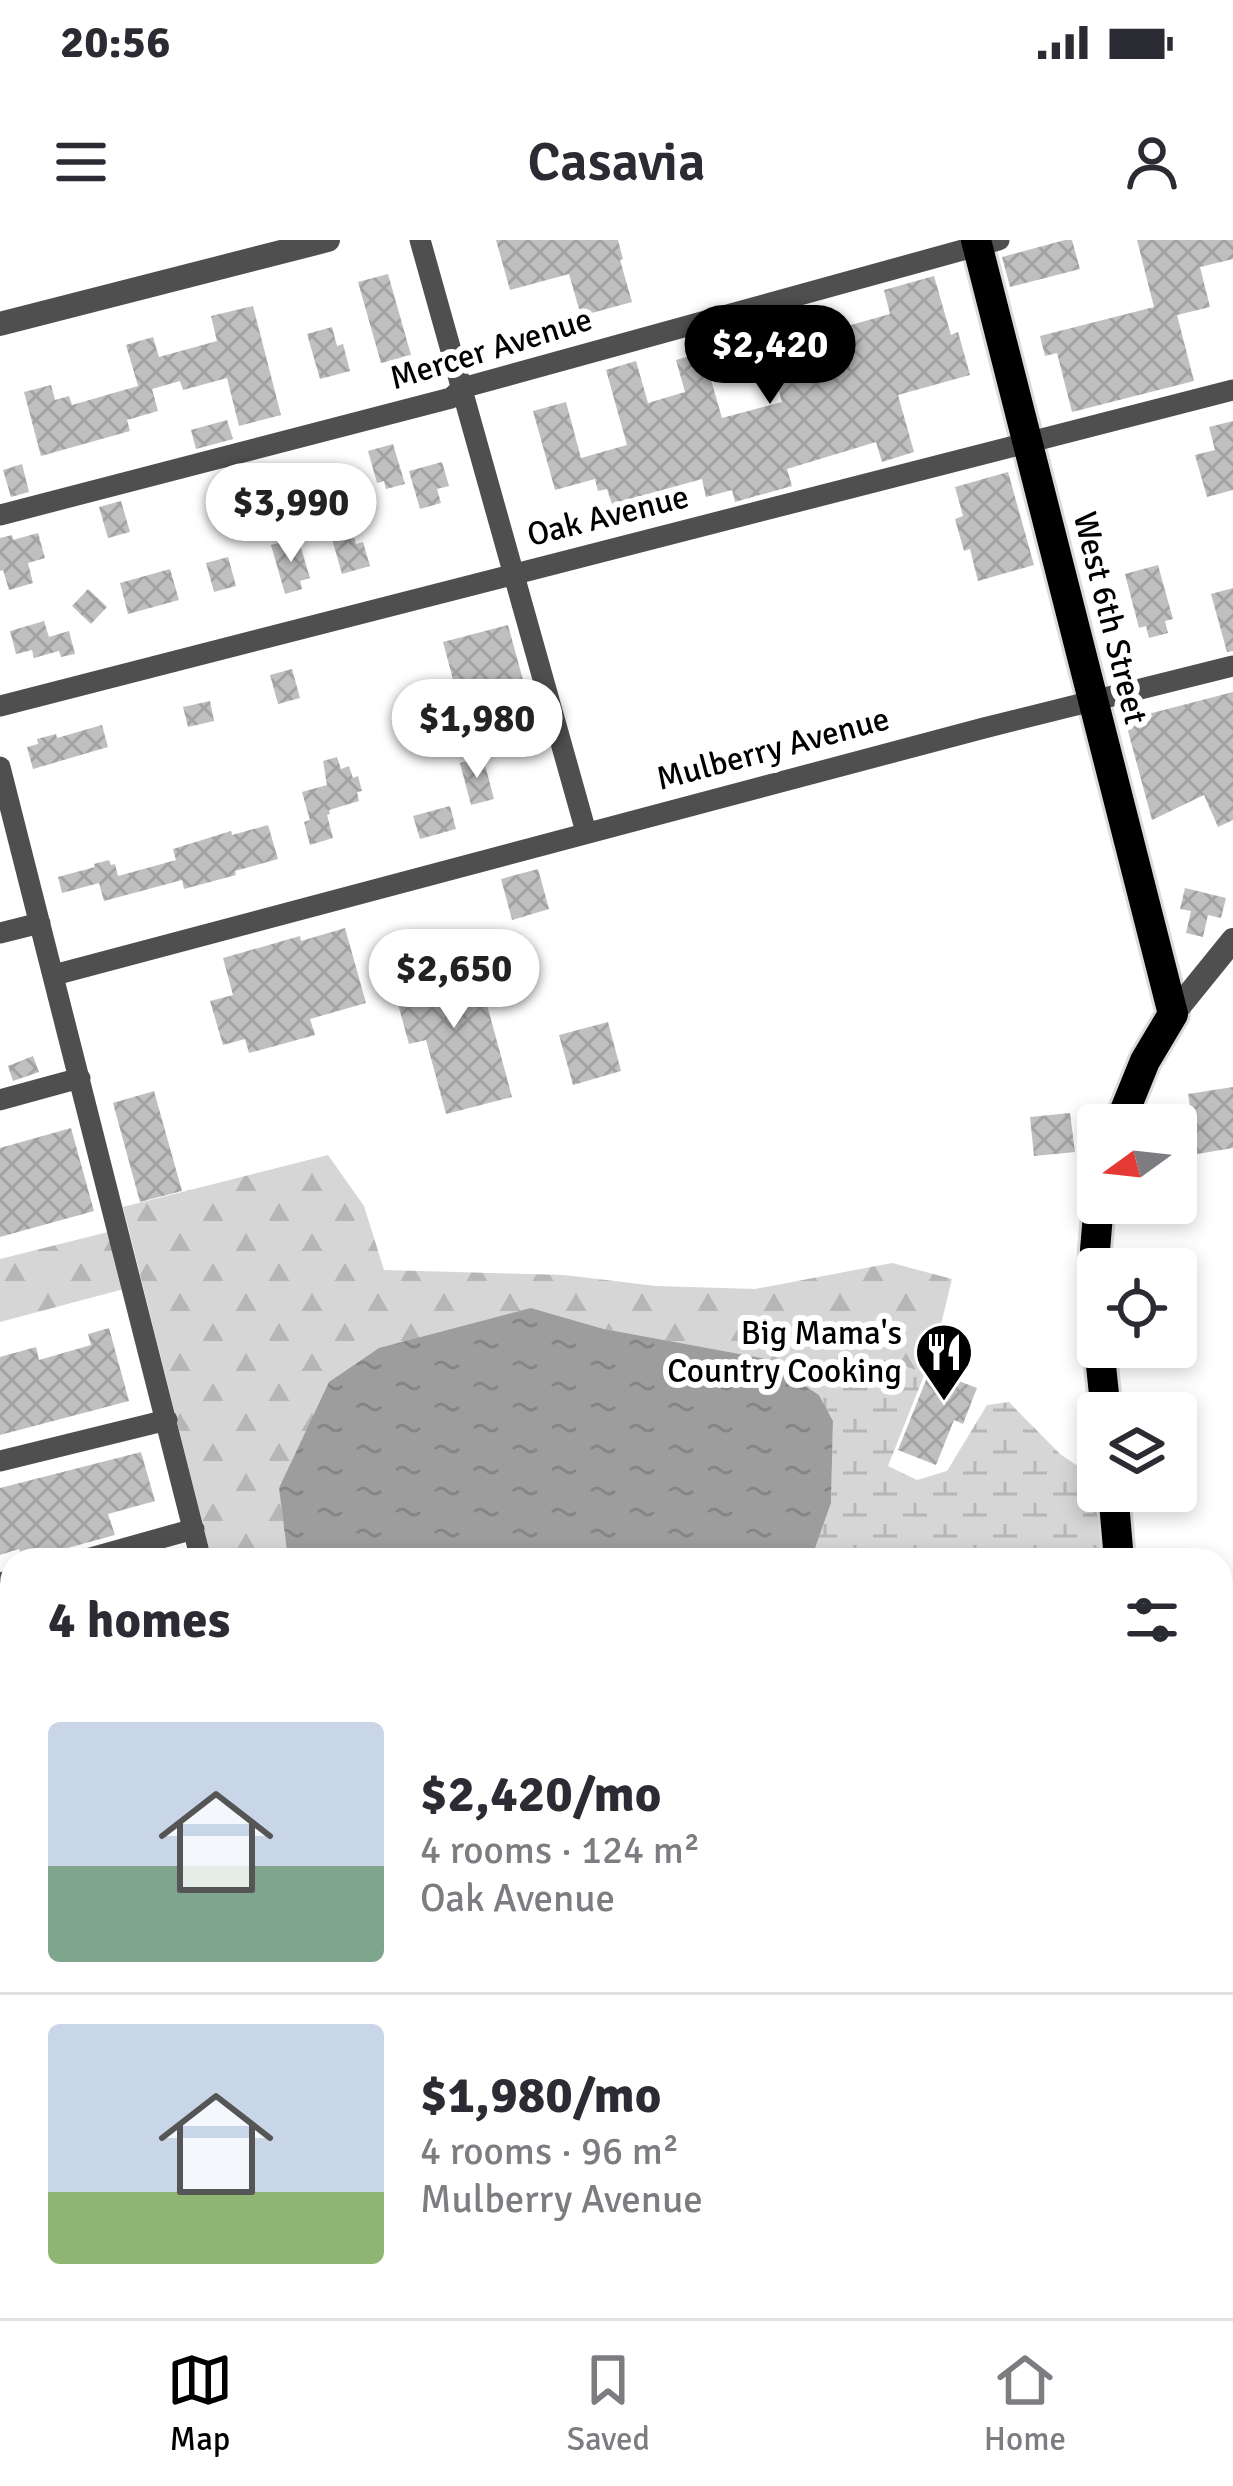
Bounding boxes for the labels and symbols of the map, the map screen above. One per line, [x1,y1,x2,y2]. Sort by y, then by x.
street label: Mercer Avenue [385,299,597,399]
pin: $2,420 [672,305,868,407]
pin: $3,990 [193,463,389,565]
street label: Oak Avenue [523,476,693,556]
street label: West 6th Street [1064,508,1156,728]
pin: $1,980 [379,679,575,781]
street label: Mulberry Avenue [652,698,894,800]
pin: $2,650 [356,929,552,1031]
north arrow [1077,1104,1197,1224]
place label: Big Mama's Country Cooking [667,1313,902,1392]
restaurant icon: Big Mama's Country Cooking [913,1321,975,1403]

